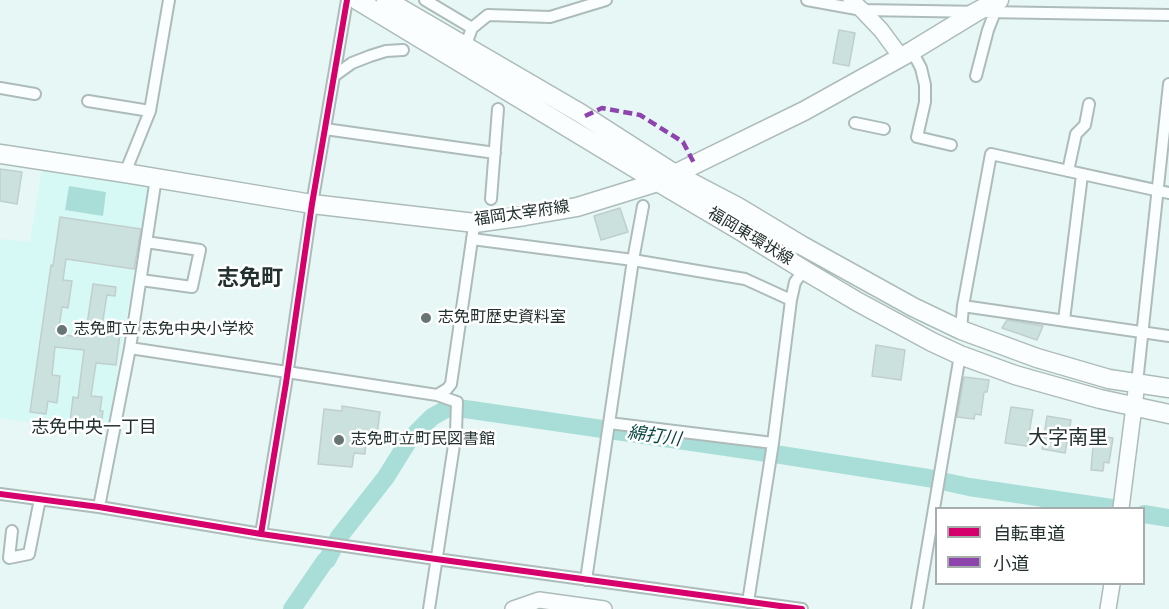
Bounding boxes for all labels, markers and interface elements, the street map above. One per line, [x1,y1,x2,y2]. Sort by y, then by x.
street label: 福岡太宰府線 [473,198,571,230]
street label: 福岡東環状線 [704,204,796,270]
district label: 志免町 [217,266,283,292]
place label: 志免町歴史資料室 [438,308,566,328]
marker: 志免町歴史資料室 [419,311,433,325]
place label: 志免町立 志免中央小学校 [74,320,254,340]
marker: 志免町立 志免中央小学校 [55,323,69,337]
district label: 志免中央一丁目 [31,417,157,439]
water label: 綿打川 [626,423,682,451]
district label: 大字南里 [1028,427,1108,451]
place label: 志免町立町民図書館 [351,430,495,450]
marker: 志免町立町民図書館 [332,433,346,447]
legend [935,507,1145,585]
text: 自転車道 [993,523,1065,544]
text: 小道 [993,553,1029,574]

